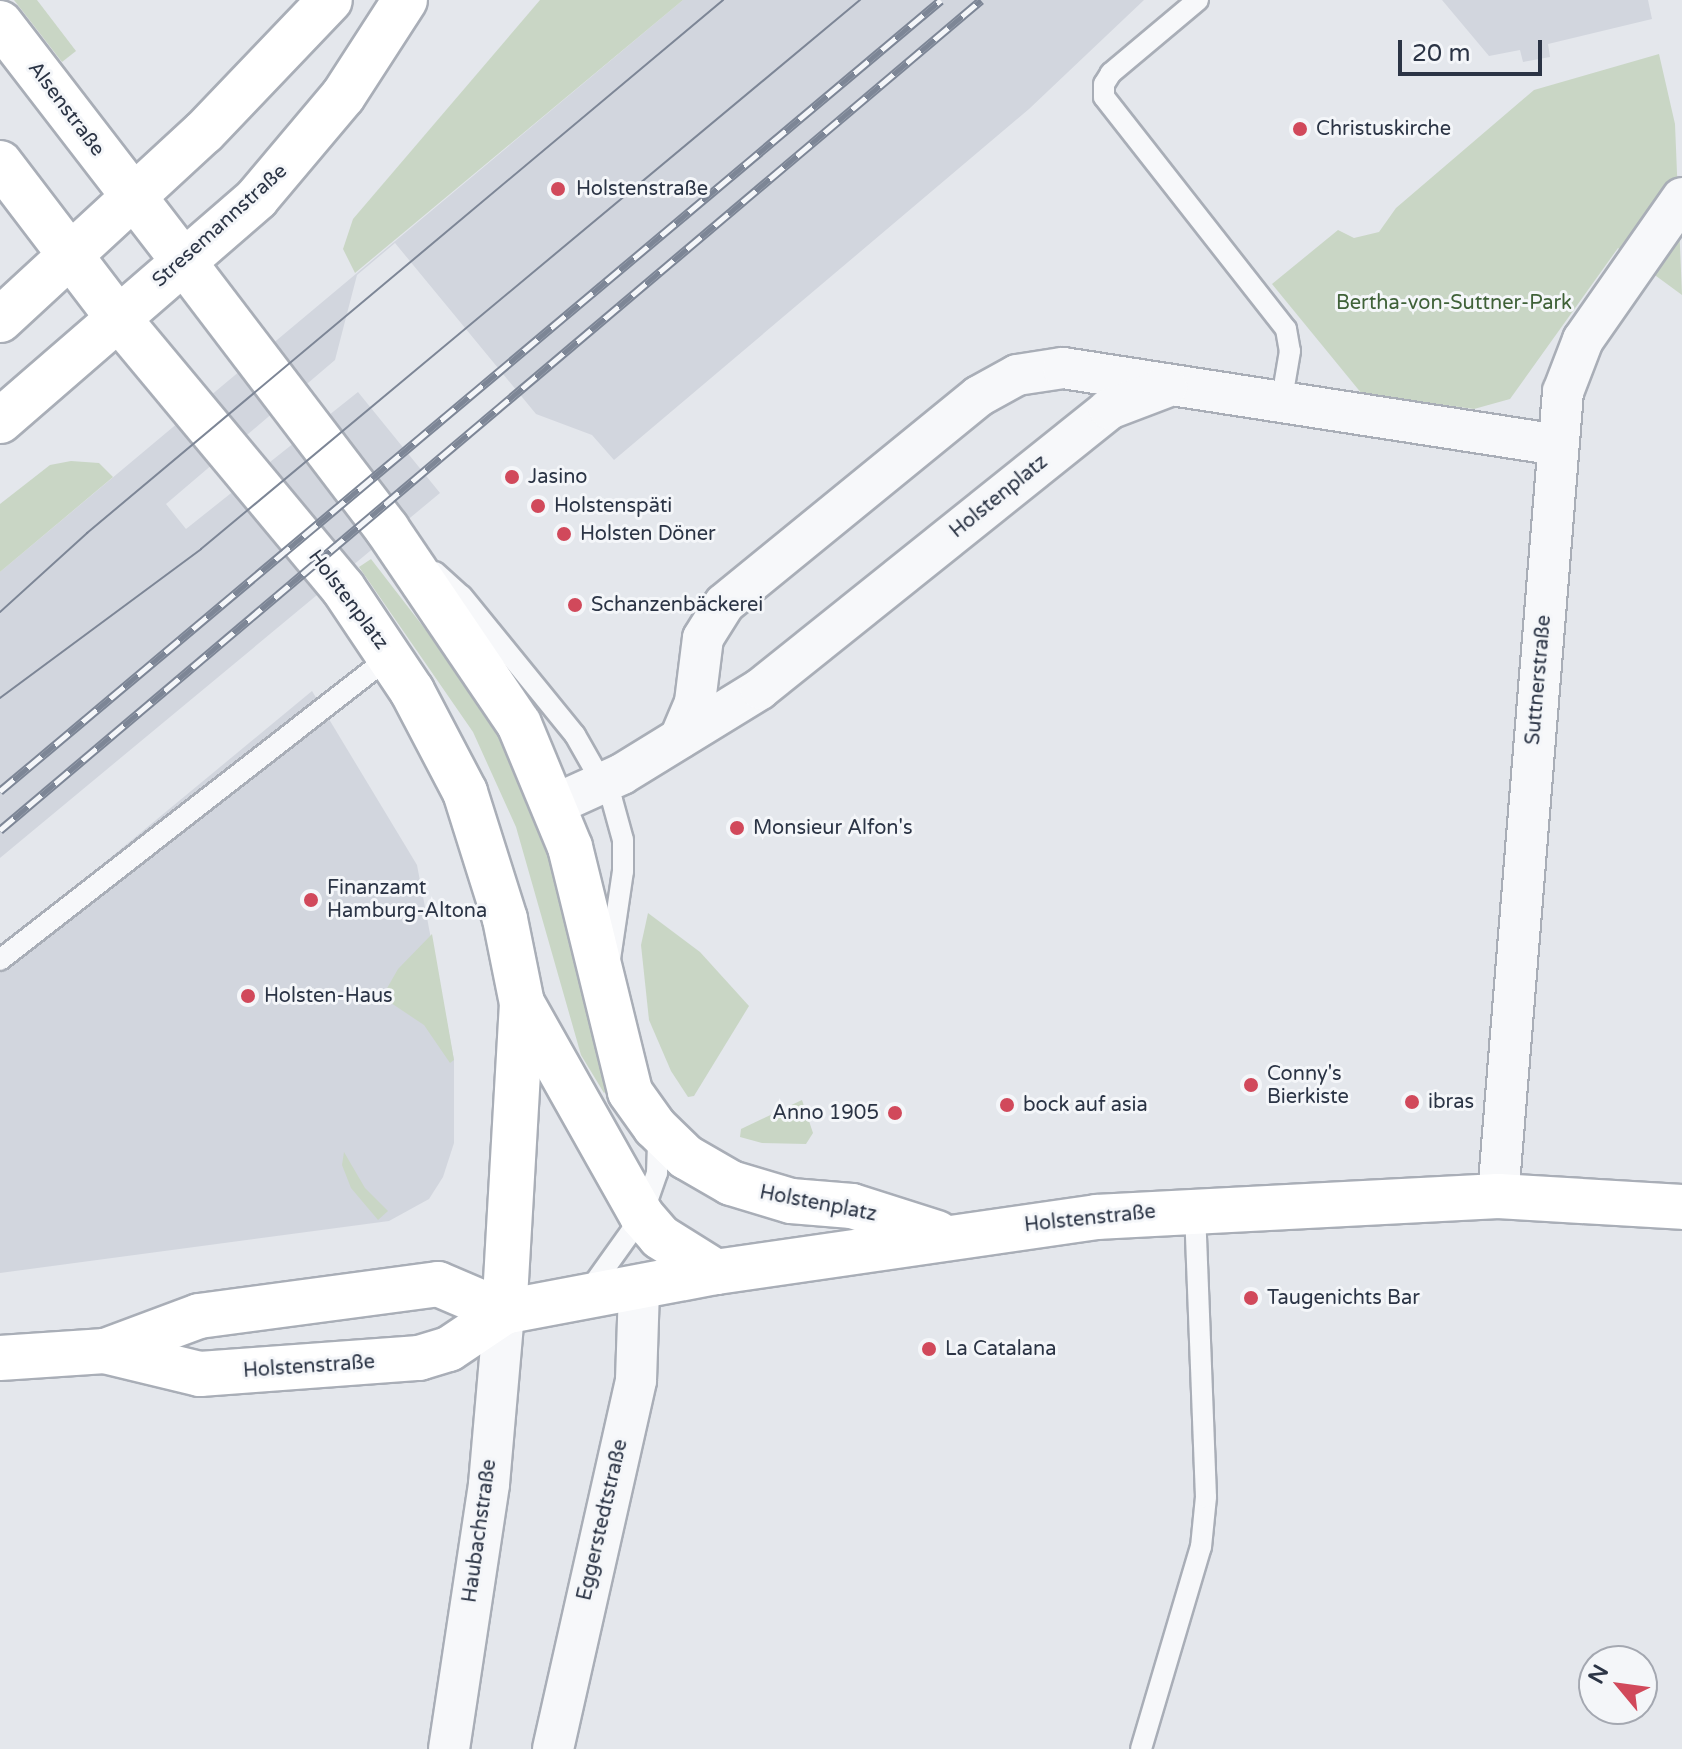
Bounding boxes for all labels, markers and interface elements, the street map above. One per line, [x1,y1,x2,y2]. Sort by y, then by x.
scale bar [1402,24,1546,74]
text: 20 m [1412,39,1470,68]
street label: Alsenstraße [23,57,109,161]
place label: Christuskirche [1316,117,1451,141]
marker: Christuskirche [1291,120,1309,138]
street label: Stresemannstraße [148,159,292,293]
place label: Holstenstraße [576,177,708,201]
marker: Holstenstraße [547,178,569,200]
park label: Bertha-von-Suttner-Park [1336,291,1572,315]
street label: Holstenplatz [945,450,1053,544]
place label: Jasino [528,465,587,489]
marker: Jasino [503,468,521,486]
place label: Holstenspäti [554,494,672,518]
marker: Holstenspäti [529,497,547,515]
place label: Holsten Döner [580,522,716,546]
marker: Holsten Döner [555,525,573,543]
street label: Holstenplatz [303,545,393,655]
place label: Schanzenbäckerei [591,593,763,617]
marker: Schanzenbäckerei [566,596,584,614]
street label: Suttnerstraße [1521,614,1557,746]
place label: Monsieur Alfon's [753,816,913,840]
marker: Monsieur Alfon's [728,819,746,837]
place label: Finanzamt Hamburg-Altona [327,876,487,923]
marker: Finanzamt Hamburg-Altona [302,891,320,909]
place label: Holsten-Haus [264,984,393,1008]
marker: Holsten-Haus [239,987,257,1005]
place label: Conny's Bierkiste [1267,1062,1349,1109]
marker: Conny's Bierkiste [1242,1076,1260,1094]
place label: ibras [1428,1090,1474,1114]
place label: bock auf asia [1023,1093,1148,1117]
marker: ibras [1403,1093,1421,1111]
marker: bock auf asia [998,1096,1016,1114]
place label: Anno 1905 [772,1101,879,1125]
marker: Anno 1905 [886,1104,904,1122]
street label: Holstenplatz [757,1181,879,1227]
street label: Holstenstraße [1023,1200,1157,1238]
place label: Taugenichts Bar [1267,1286,1420,1310]
marker: Taugenichts Bar [1242,1289,1260,1307]
place label: La Catalana [945,1337,1056,1361]
marker: La Catalana [920,1340,938,1358]
street label: Holstenstraße [242,1350,376,1384]
street label: Eggerstedtstraße [573,1437,633,1603]
street label: Haubachstraße [458,1458,502,1604]
north arrow [1578,1645,1658,1725]
text: N [1583,1660,1614,1688]

